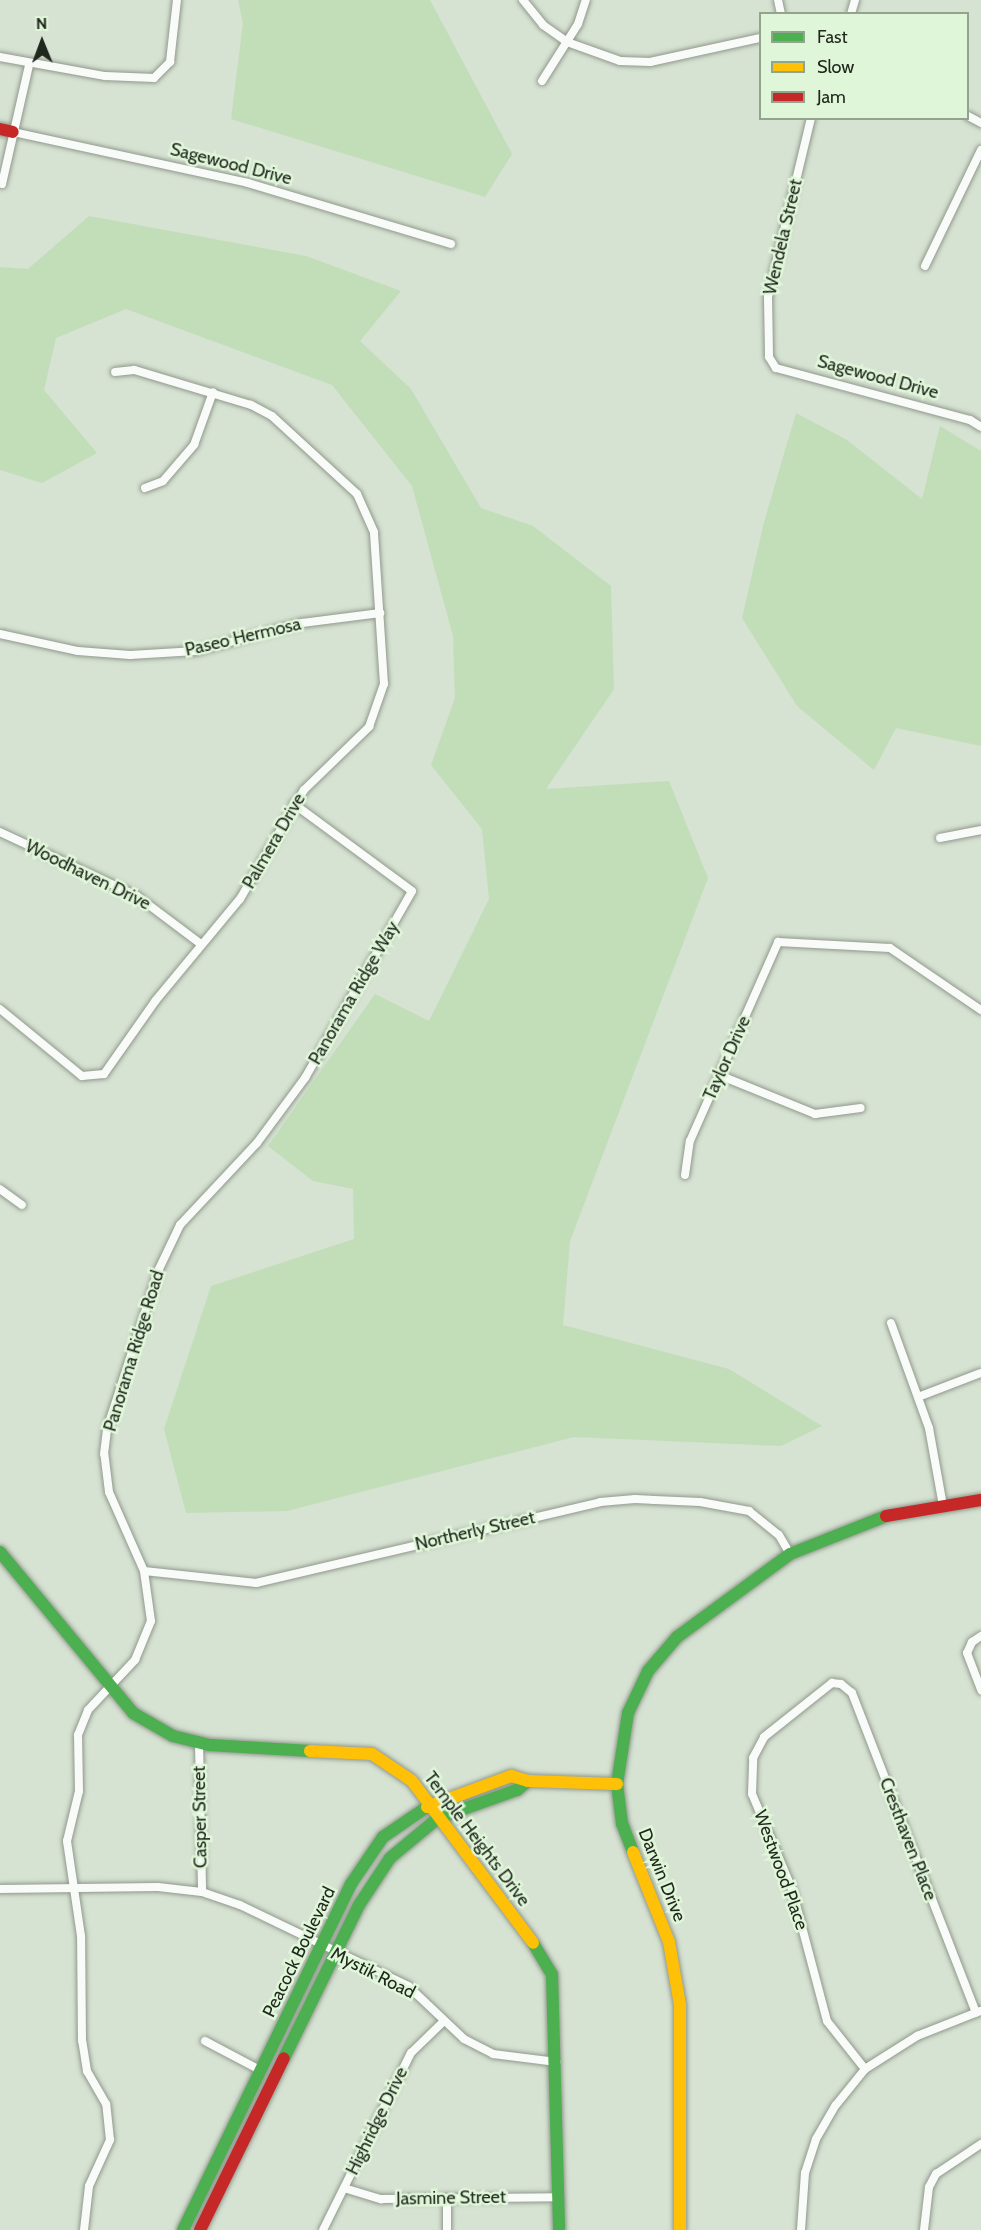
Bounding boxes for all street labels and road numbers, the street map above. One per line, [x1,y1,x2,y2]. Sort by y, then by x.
street label: Sagewood Drive [168,138,294,190]
street label: Wendela Street [759,177,807,297]
street label: Sagewood Drive [815,350,941,404]
street label: Paseo Hermosa [183,613,303,661]
street label: Palmera Drive [238,789,310,893]
street label: Woodhaven Drive [22,835,154,915]
street label: Panorama Ridge Way [304,918,404,1068]
street label: Taylor Drive [699,1012,755,1104]
street label: Panorama Ridge Road [99,1268,169,1434]
street label: Northerly Street [413,1507,537,1555]
street label: Casper Street [188,1766,212,1868]
street label: Temple Heights Drive [419,1768,535,1910]
street label: Cresthaven Place [875,1775,941,1903]
street label: Westwood Place [749,1807,813,1933]
street label: Darwin Drive [634,1825,690,1925]
street label: Peacock Boulevard [258,1883,340,2021]
street label: Mystik Road [327,1943,419,2003]
street label: Highridge Drive [342,2064,412,2178]
street label: Jasmine Street [396,2186,506,2210]

